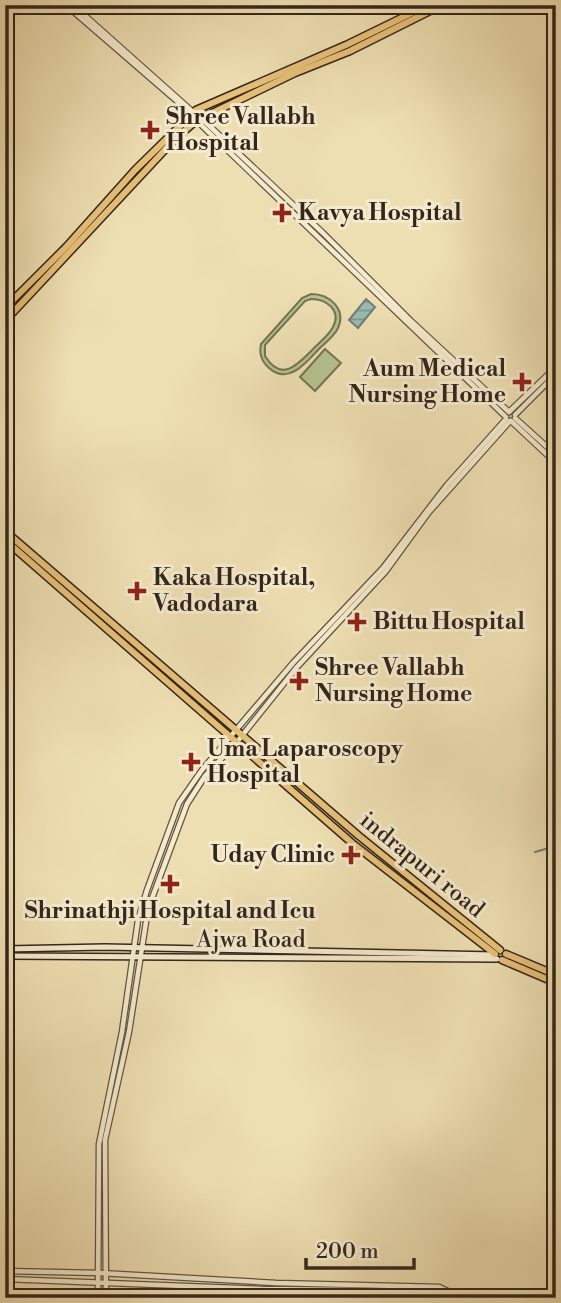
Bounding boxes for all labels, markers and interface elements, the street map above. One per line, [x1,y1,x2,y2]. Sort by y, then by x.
place label: Shree Vallabh Hospital [166,103,316,157]
marker: Shree Vallabh Hospital [140,120,160,140]
place label: Kavya Hospital [298,199,462,227]
marker: Kavya Hospital [272,203,292,223]
place label: Aum Medical Nursing Home [349,355,506,409]
marker: Aum Medical Nursing Home [512,372,532,392]
place label: Kaka Hospital, Vadodara [152,564,315,618]
marker: Kaka Hospital, Vadodara [127,581,147,601]
place label: Bittu Hospital [373,608,525,636]
marker: Bittu Hospital [347,612,367,632]
place label: Shree Vallabh Nursing Home [315,654,472,708]
marker: Shree Vallabh Nursing Home [289,671,309,691]
place label: Uma Laparoscopy Hospital [207,735,403,789]
marker: Uma Laparoscopy Hospital [181,752,201,772]
street label: indrapuri road [354,806,490,924]
place label: Uday Clinic [211,841,335,869]
marker: Uday Clinic [341,845,361,865]
marker: Shrinathji Hospital and Icu [160,874,180,894]
place label: Shrinathji Hospital and Icu [24,897,316,925]
street label: Ajwa Road [195,926,306,954]
scale bar [306,1226,414,1270]
text: 200 m [316,1239,379,1265]

